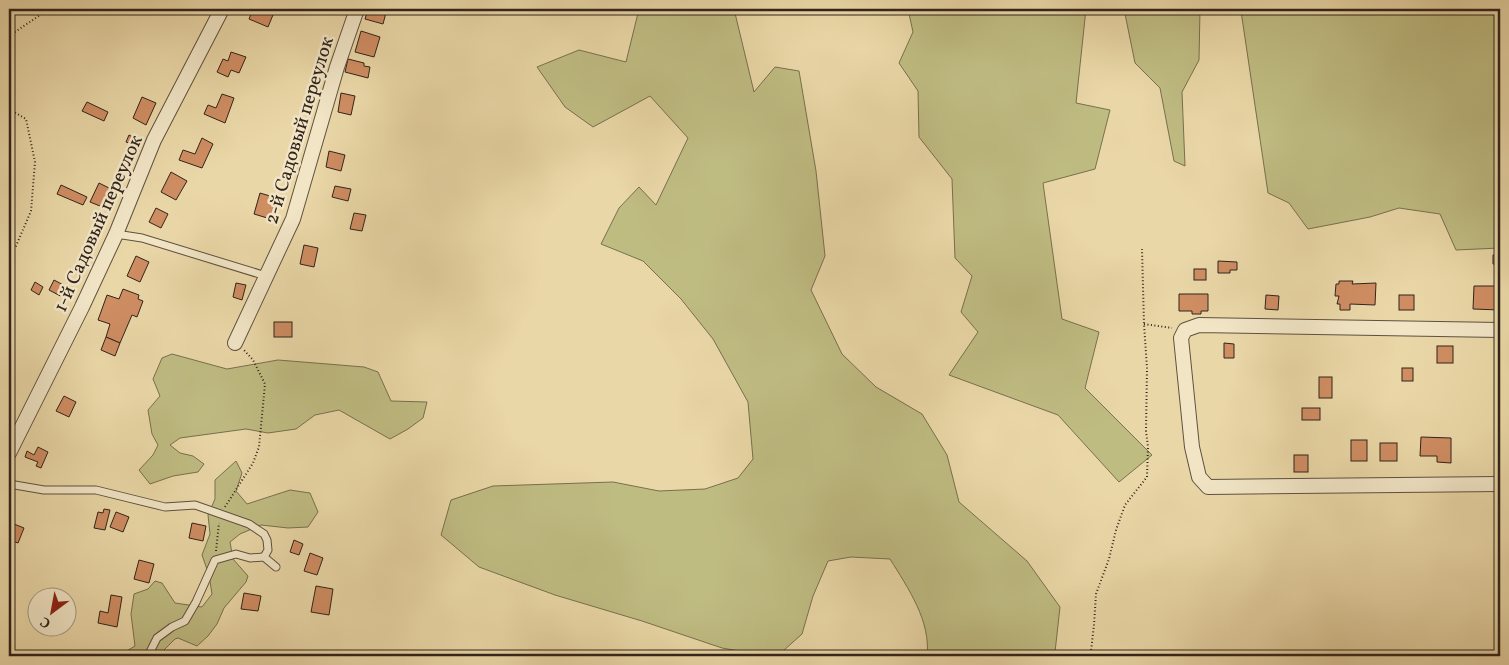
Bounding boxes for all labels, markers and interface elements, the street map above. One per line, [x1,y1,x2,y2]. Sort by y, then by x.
street label: 2-й Садовый переулок [259,34,341,228]
street label: 1-й Садовый переулок [48,131,150,317]
north arrow [28,588,78,638]
text: С [37,611,55,632]

